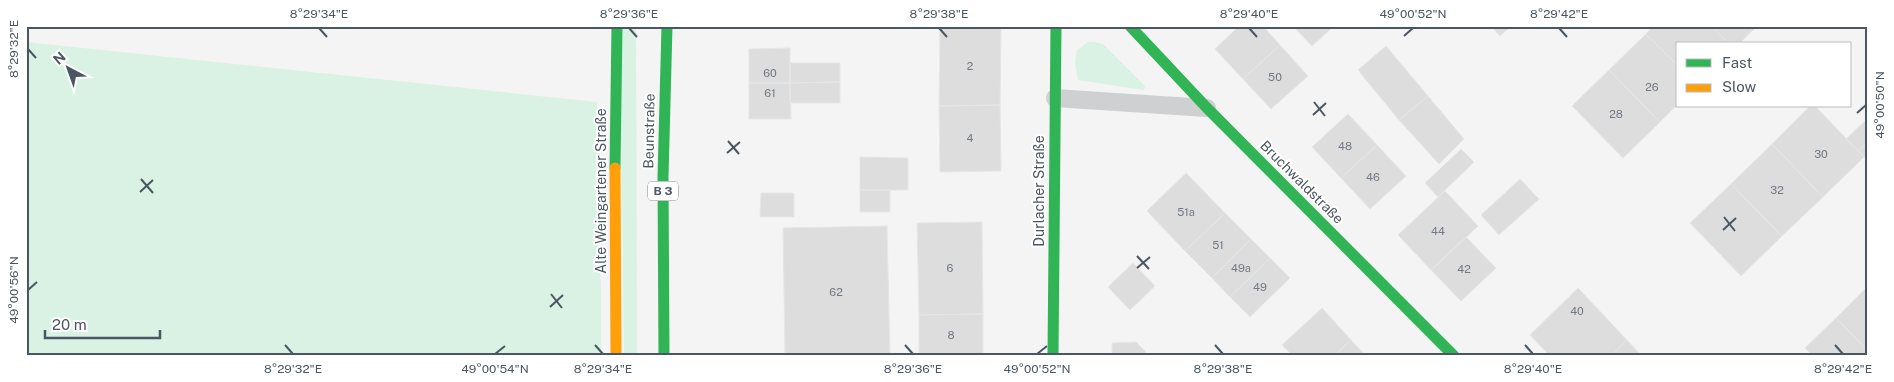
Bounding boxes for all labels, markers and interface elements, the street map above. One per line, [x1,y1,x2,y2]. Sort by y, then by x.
text: 8°29'34"E [290,7,348,21]
text: 8°29'36"E [600,7,658,21]
text: 8°29'38"E [910,7,968,21]
text: 8°29'40"E [1220,7,1278,21]
text: 49°00'52"N [1379,7,1447,21]
text: 8°29'42"E [1530,7,1588,21]
text: 8°29'32"E [7,20,21,78]
north arrow [42,42,92,92]
legend [1676,42,1852,108]
text: N [50,49,69,68]
text: Fast [1722,54,1752,71]
house number: 2 [967,60,974,72]
house number: 60 [763,67,777,79]
house number: 50 [1268,71,1282,83]
text: 49°00'50"N [1873,71,1887,139]
text: Slow [1722,78,1757,95]
house number: 26 [1645,81,1659,93]
house number: 61 [764,87,776,99]
street label: Beunstraße [640,93,658,169]
street label: Alte Weingartener Straße [593,108,609,274]
house number: 28 [1609,108,1623,120]
house number: 4 [967,132,974,144]
street label: Durlacher Straße [1031,135,1047,247]
street label: Bruchwaldstraße [1257,137,1347,227]
house number: 48 [1338,140,1352,152]
house number: 30 [1814,148,1828,160]
house number: 46 [1366,171,1380,183]
road number: B 3 [648,182,678,200]
house number: 32 [1770,184,1784,196]
house number: 51a [1177,206,1195,218]
house number: 44 [1431,225,1445,237]
house number: 51 [1212,239,1224,251]
text: 49°00'56"N [7,256,21,324]
house number: 6 [947,262,954,274]
house number: 49a [1231,262,1251,274]
house number: 42 [1457,263,1471,275]
house number: 49 [1253,281,1267,293]
house number: 62 [829,286,843,298]
house number: 40 [1570,305,1584,317]
scale bar [45,307,160,339]
text: 20 m [52,316,87,333]
house number: 8 [947,329,955,341]
text: 8°29'32"E [264,362,322,376]
text: 49°00'54"N [461,362,529,376]
text: 8°29'34"E [574,362,632,376]
text: 8°29'36"E [884,362,942,376]
text: 49°00'52"N [1003,362,1071,376]
text: 8°29'38"E [1194,362,1252,376]
text: 8°29'40"E [1504,362,1562,376]
text: 8°29'42"E [1814,362,1872,376]

